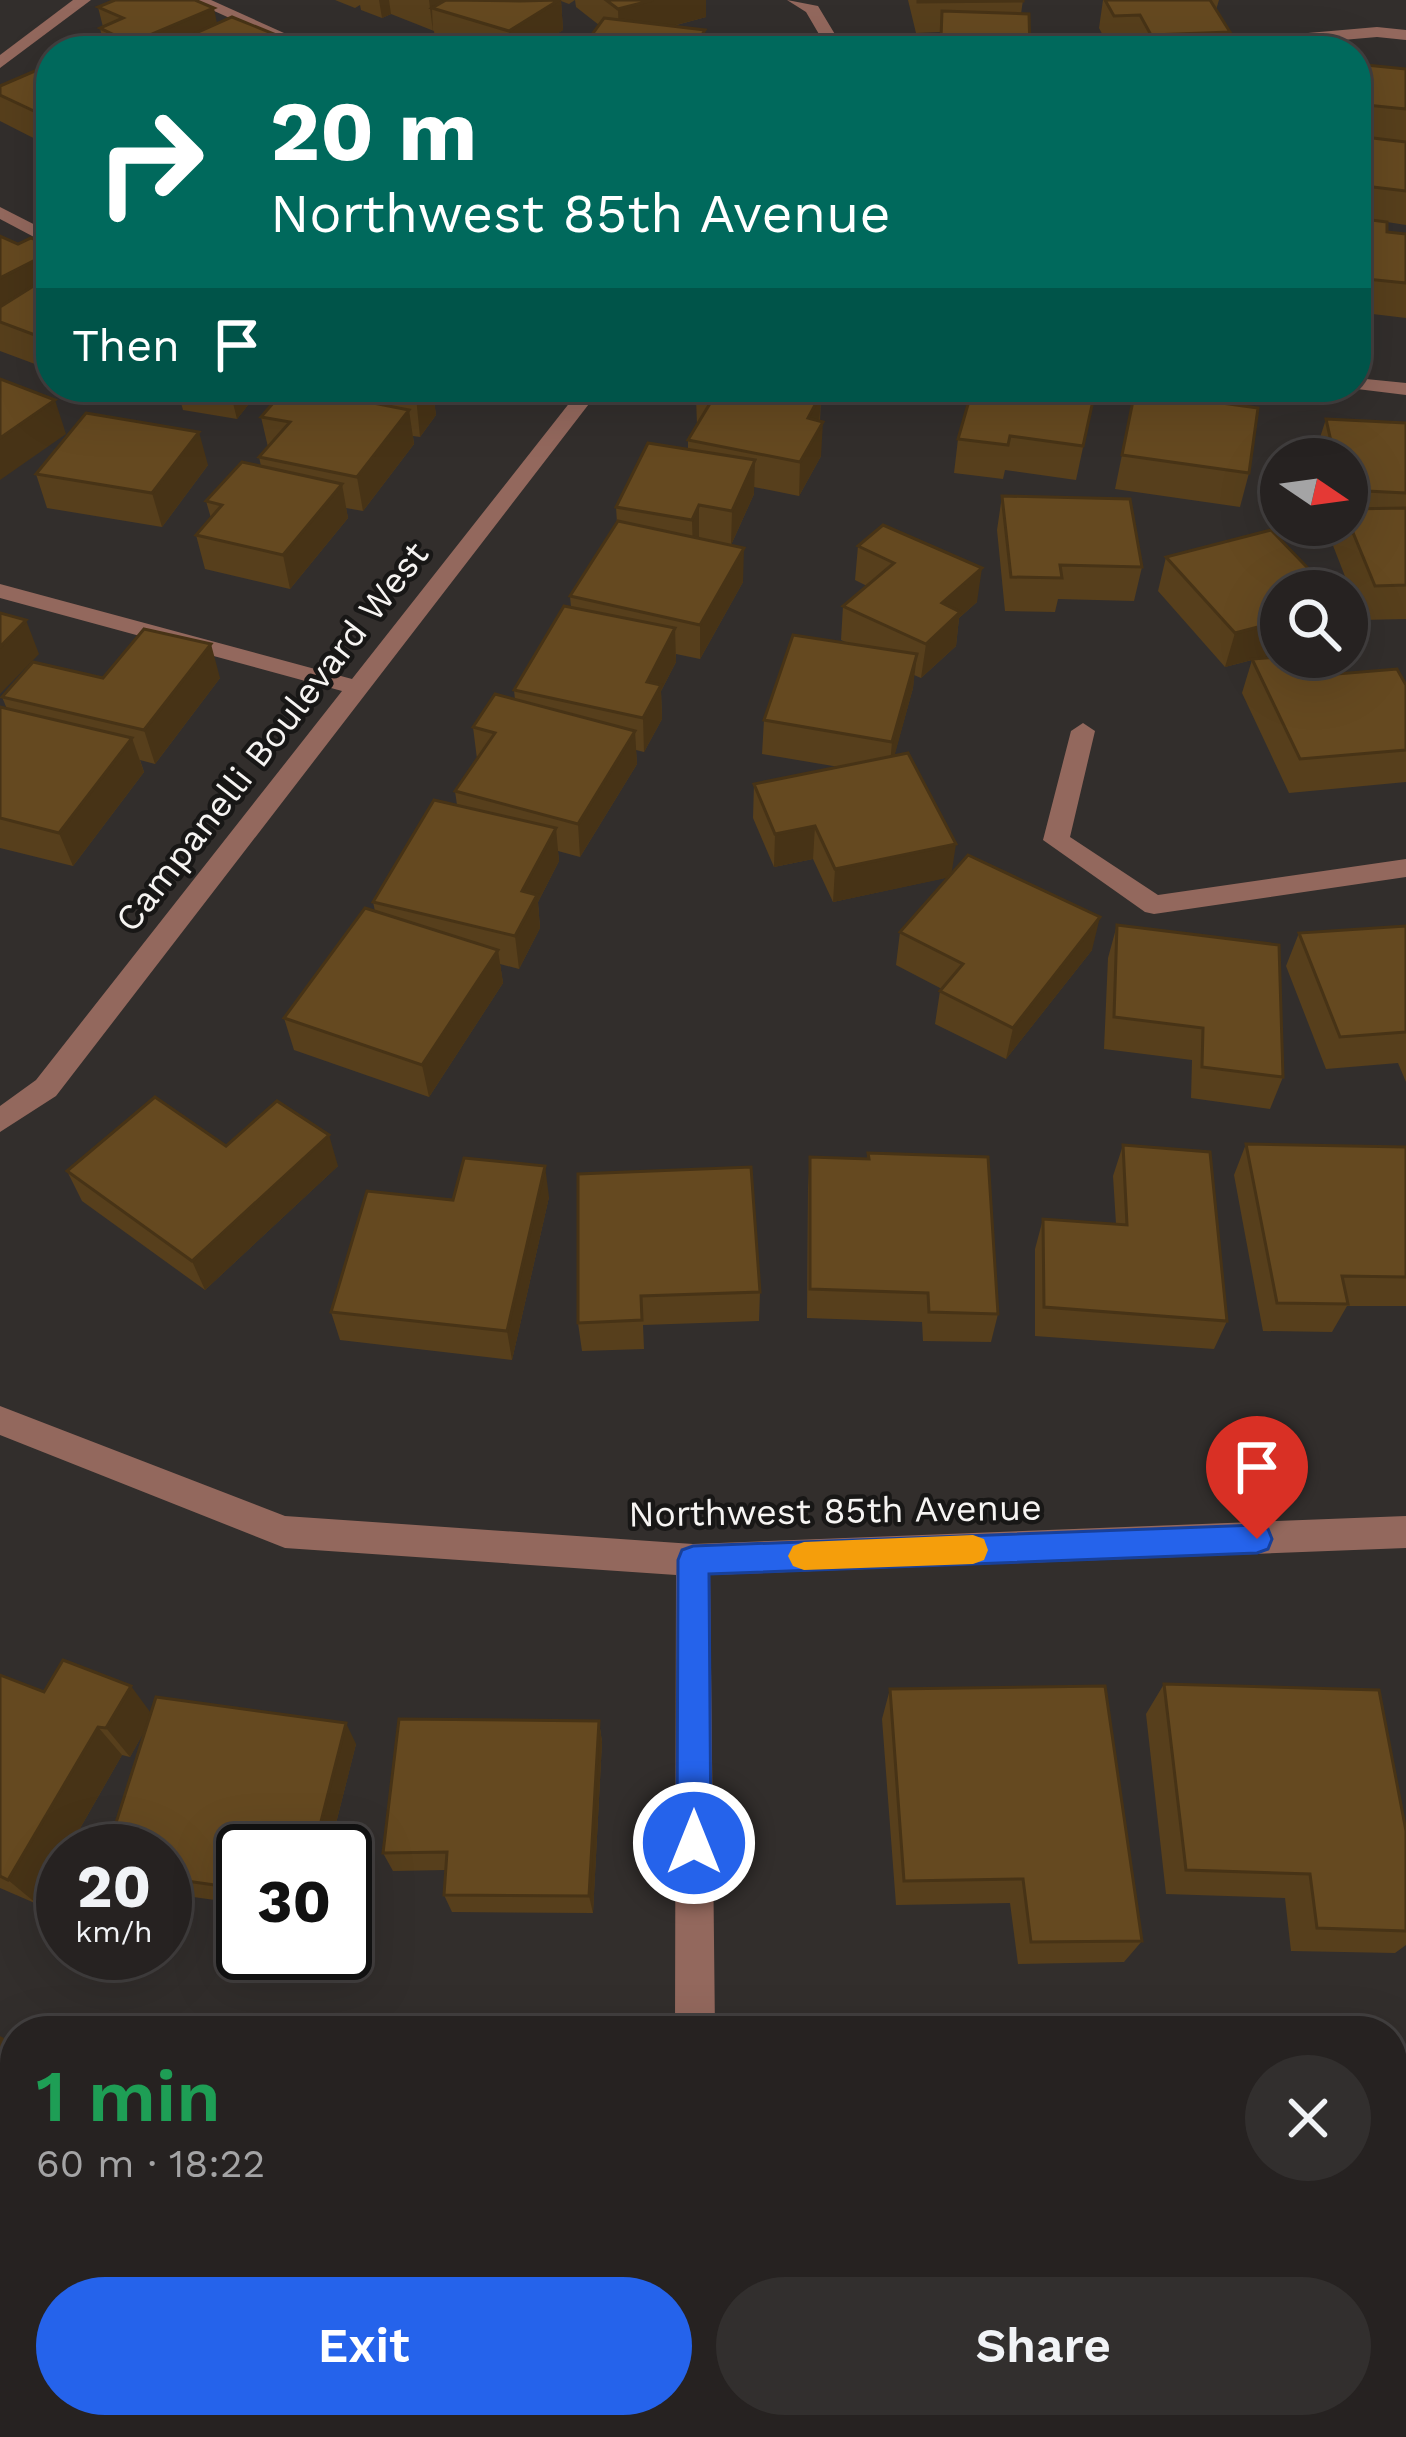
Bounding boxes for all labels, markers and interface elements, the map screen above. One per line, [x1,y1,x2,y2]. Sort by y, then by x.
text: 20 m [270,82,477,180]
icon: right [72,84,228,240]
text: Northwest 85th Avenue [270,182,891,245]
icon: arrive [204,312,270,378]
text: Then [72,319,180,372]
north arrow [1260,438,1368,546]
map controls [1260,438,1368,678]
street label: Campanelli Boulevard West [107,534,437,940]
button: search [1260,570,1368,678]
pin [1206,1416,1308,1539]
icon: arrive [1224,1434,1290,1500]
street label: Northwest 85th Avenue [628,1486,1042,1536]
position arrow [631,1780,757,1906]
speed limit sign: 30 [216,1824,372,1980]
text: 20 [77,1851,151,1922]
text: km/h [75,1914,153,1949]
text: 1 min [36,2054,221,2138]
button: close [1245,2055,1371,2181]
text: 60 m · 18:22 [36,2141,265,2186]
button: Exit [36,2277,692,2415]
button: Share [716,2277,1371,2415]

